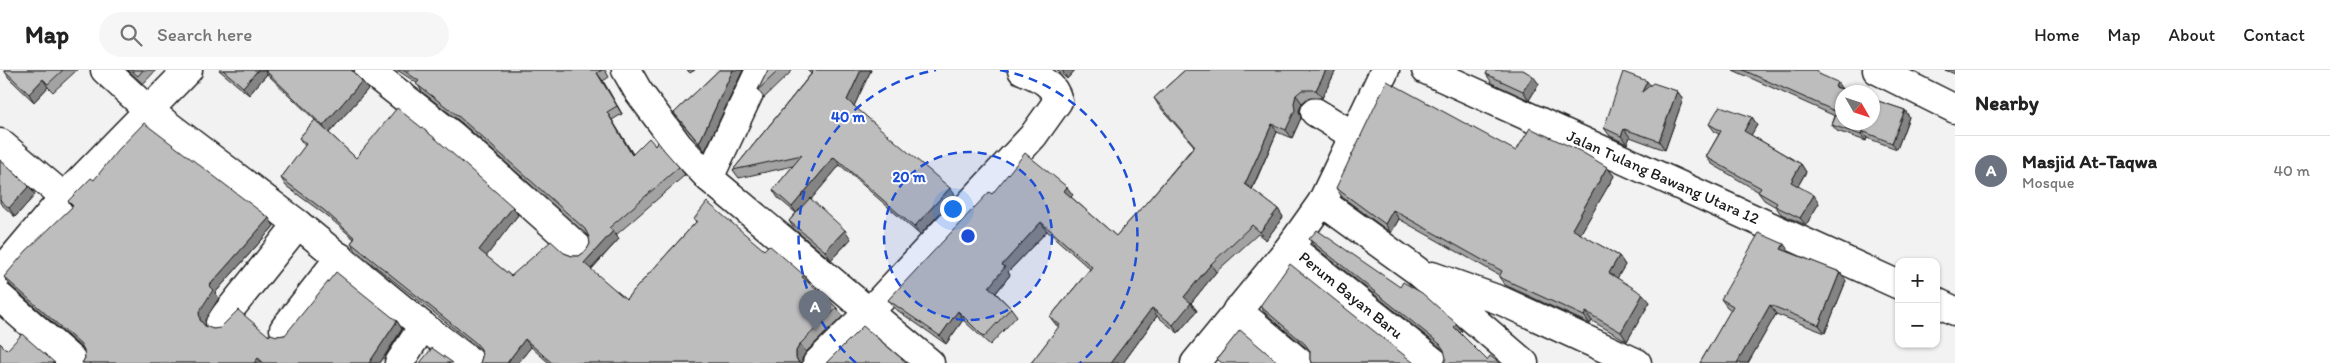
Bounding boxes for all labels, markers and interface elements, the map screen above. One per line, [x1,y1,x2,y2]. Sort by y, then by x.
search box [99,12,449,57]
text: Map [25,20,69,49]
icon: search [117,21,145,49]
text: Search here [157,23,252,46]
text: Home [2034,24,2080,46]
text: Map [2108,24,2141,46]
text: About [2169,24,2215,46]
text: Contact [2243,24,2305,46]
north arrow [1835,85,1880,130]
text: Nearby [1975,90,2039,115]
text: 40 m [831,108,866,126]
street label: Jalan Tulang Bawang Utara 12 [1564,126,1763,228]
text: Masjid At-Taqwa [2022,150,2157,173]
text: A [1986,161,1996,180]
text: 40 m [2273,161,2310,180]
text: 20 m [892,168,926,186]
text: Mosque [2022,173,2075,192]
your location [940,196,966,222]
centre of rings [959,227,977,245]
street label: Perum Bayan Baru [1295,247,1407,343]
map controls [1895,258,1940,348]
button: + [1895,258,1940,303]
pin: A [799,290,831,331]
button: − [1895,303,1940,348]

